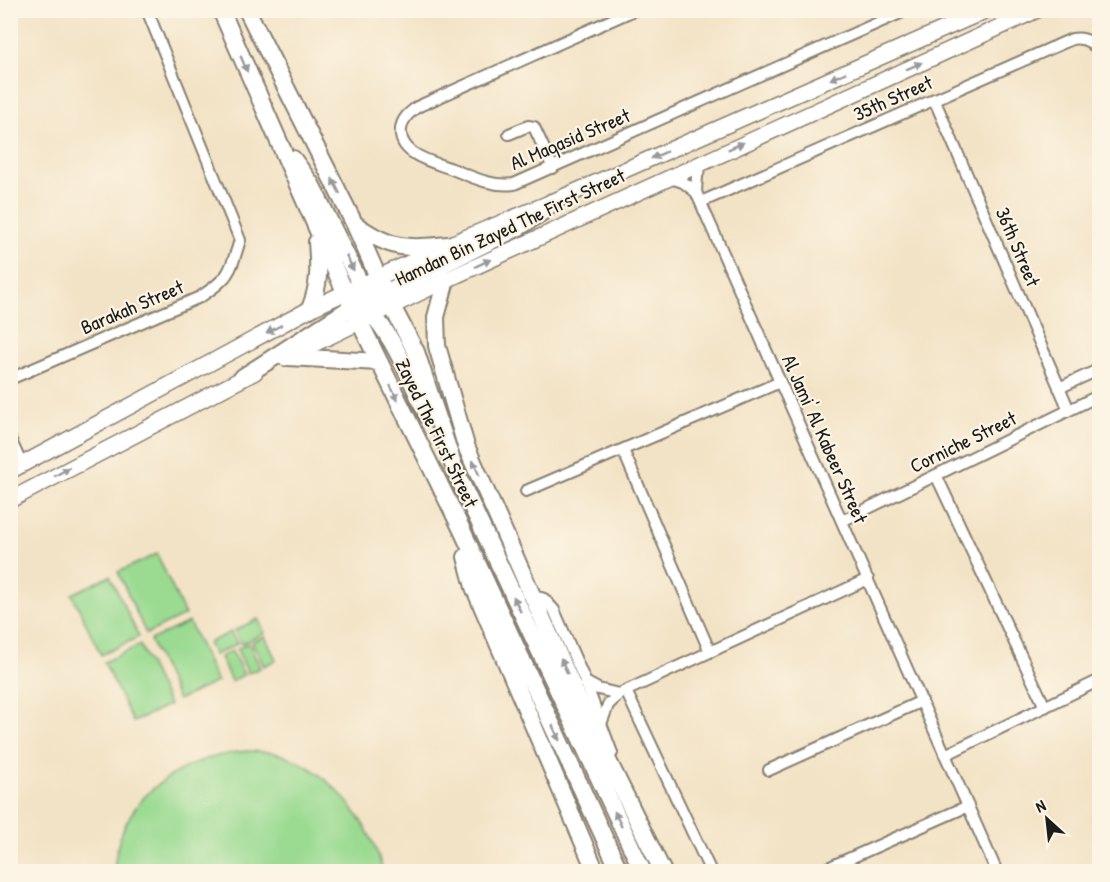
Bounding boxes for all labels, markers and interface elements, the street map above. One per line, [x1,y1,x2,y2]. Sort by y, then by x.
one-way arrow [240,56,249,73]
one-way arrow [905,61,923,71]
street label: 35th Street [849,68,938,127]
one-way arrow [829,72,846,81]
street label: Al Maqasid Street [506,101,635,176]
one-way arrow [727,141,745,150]
one-way arrow [650,150,668,160]
street label: Hamdan Bin Zayed The First Street [390,161,630,292]
one-way arrow [331,178,340,195]
street label: 36th Street [990,203,1048,291]
one-way arrow [345,254,354,271]
one-way arrow [474,258,491,267]
street label: Barakah Street [76,272,188,340]
one-way arrow [265,324,282,334]
street label: Al Jami' Al Kabeer Street [776,350,875,528]
street label: Zayed The First Street [390,354,486,513]
one-way arrow [390,385,399,402]
street label: Corniche Street [905,404,1022,479]
one-way arrow [471,459,481,477]
one-way arrow [54,467,71,477]
one-way arrow [513,595,522,612]
one-way arrow [558,657,568,675]
one-way arrow [552,725,561,742]
north arrow [1017,789,1077,849]
text: N [1031,794,1049,817]
one-way arrow [613,810,622,827]

